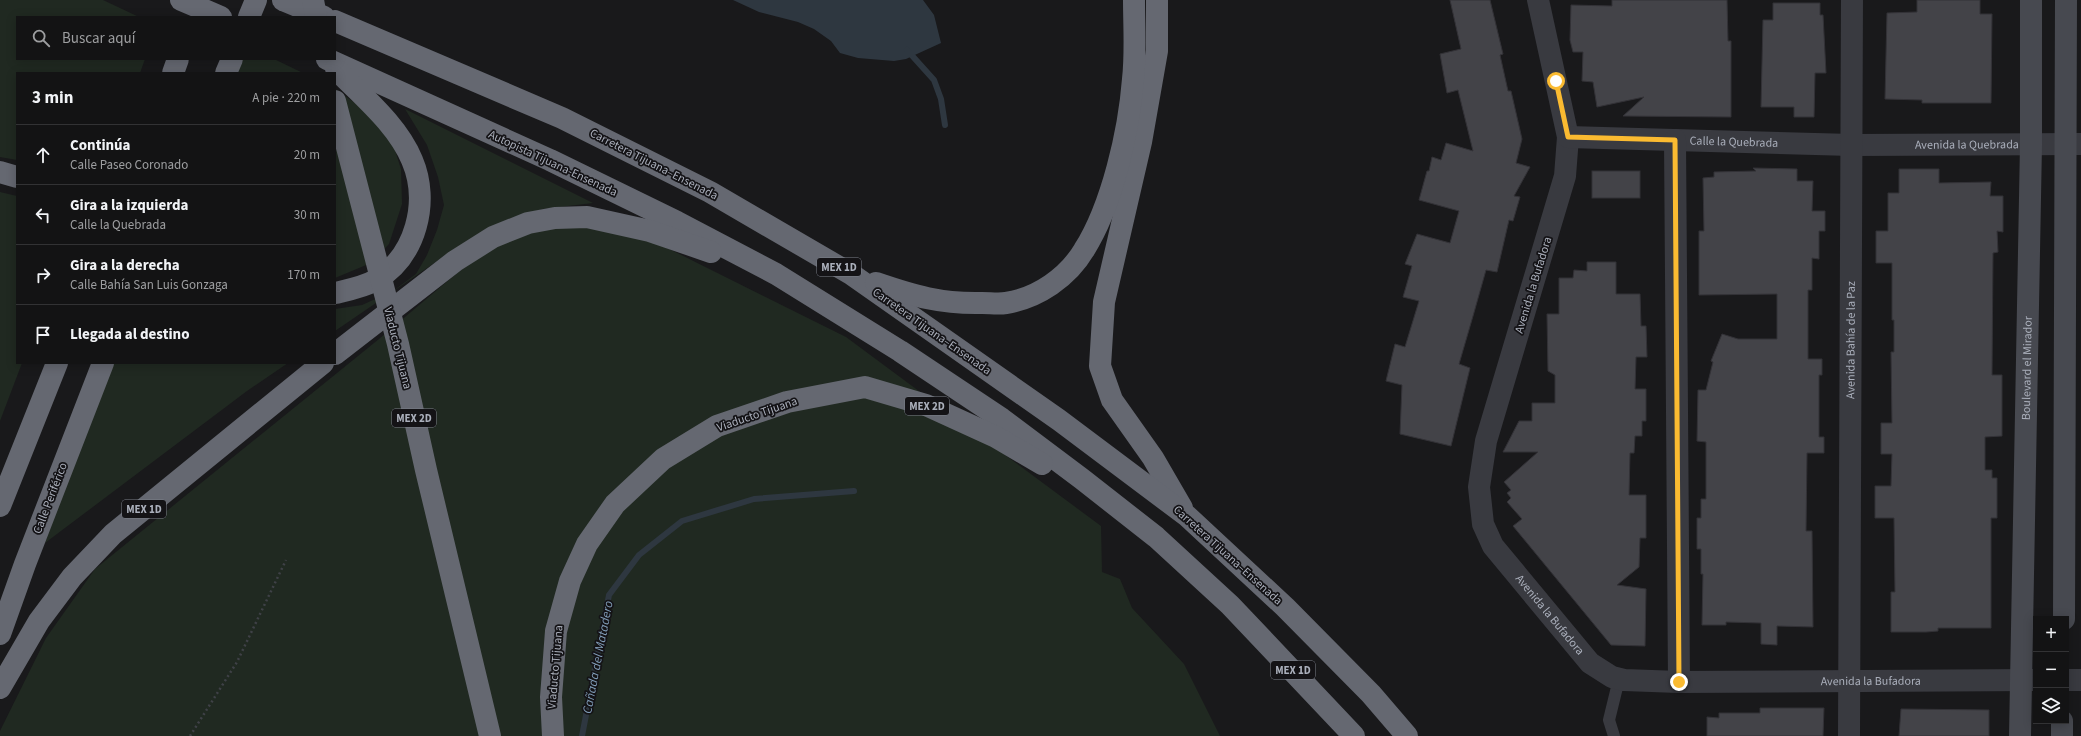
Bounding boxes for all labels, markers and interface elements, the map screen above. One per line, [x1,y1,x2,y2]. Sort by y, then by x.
search box [16,16,336,60]
icon: search [30,27,52,49]
text: Buscar aquí [62,28,135,49]
route start [1547,72,1565,90]
text: 3 min [32,86,73,110]
text: A pie · 220 m [252,89,320,107]
street label: Carretera Tijuana–Ensenada [587,125,721,204]
street label: Autopista Tijuana-Ensenada [486,126,620,201]
street label: Calle la Quebrada [1689,132,1779,152]
text: Continúa [70,135,131,156]
street label: Avenida la Quebrada [1915,136,2019,154]
icon: ahead [32,144,54,166]
text: 20 m [294,146,320,164]
text: Calle Paseo Coronado [70,156,188,174]
text: Gira a la izquierda [70,195,189,216]
icon: left [32,204,54,226]
text: 30 m [294,206,320,224]
text: Calle la Quebrada [70,216,166,234]
street label: Avenida la Bufadora [1511,235,1556,335]
text: Gira a la derecha [70,255,180,276]
road number: MEX 1D [817,258,861,276]
icon: right [32,264,54,286]
text: 170 m [287,266,320,284]
text: Calle Bahía San Luis Gonzaga [70,276,228,294]
street label: Avenida Bahía de la Paz [1842,281,1860,399]
street label: Carretera Tijuana–Ensenada [869,284,995,379]
street label: Viaducto Tijuana [379,305,416,391]
street label: Boulevard el Mirador [2018,315,2037,420]
icon: arrive [32,324,54,346]
text: Llegada al destino [70,324,190,345]
street label: Viaducto Tijuana [715,393,800,436]
road number: MEX 2D [905,397,949,415]
road number: MEX 2D [392,409,436,427]
street label: Calle Periférico [29,460,72,536]
road number: MEX 1D [122,500,166,518]
street label: Carretera Tijuana–Ensenada [1169,502,1286,609]
street label: Avenida la Bufadora [1511,571,1588,659]
water label: Cañada del Matadero [578,599,618,715]
map controls [2033,616,2069,724]
button: + [2033,616,2069,652]
street label: Viaducto Tijuana [543,624,568,710]
button: − [2033,652,2069,688]
road number: MEX 1D [1271,661,1315,679]
route end [1670,673,1688,691]
street label: Avenida la Bufadora [1821,673,1921,690]
button: layers [2033,688,2069,724]

